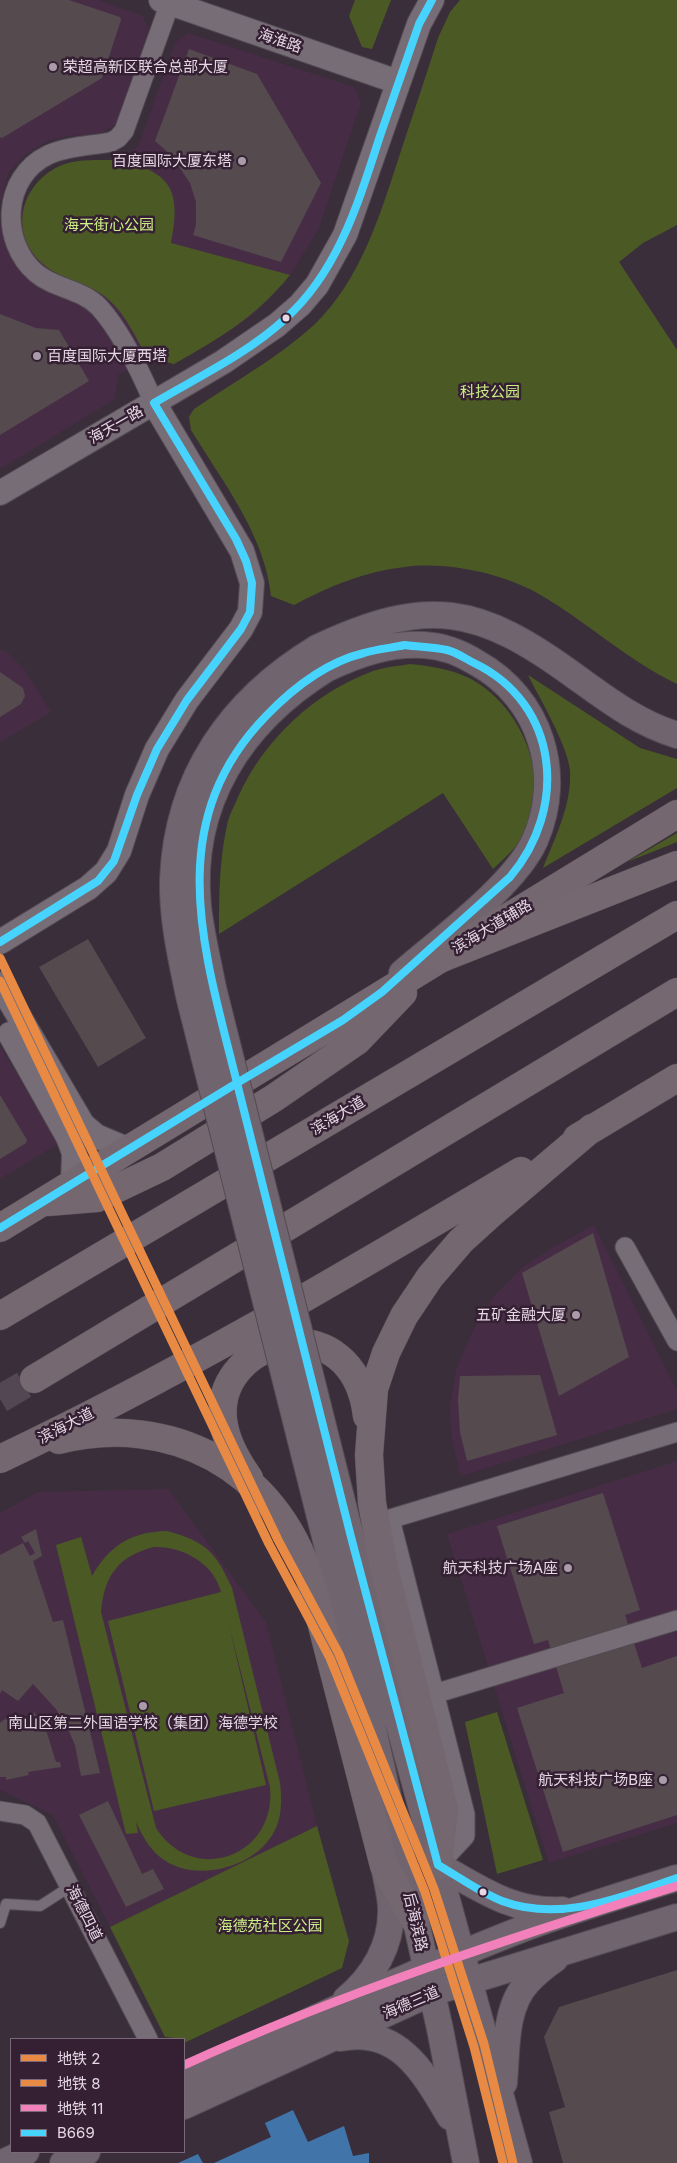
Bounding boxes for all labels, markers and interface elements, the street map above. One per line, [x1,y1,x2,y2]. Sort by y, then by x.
street label: 海淮路 [256,25,304,57]
place label: 荣超高新区联合总部大厦 [63,58,228,76]
marker: 荣超高新区联合总部大厦 [47,61,59,73]
place label: 百度国际大厦东塔 [112,152,232,170]
marker: 百度国际大厦东塔 [236,155,248,167]
park label: 海天街心公园 [64,216,154,234]
unlabelled marker [281,313,291,323]
place label: 百度国际大厦西塔 [47,347,167,365]
marker: 百度国际大厦西塔 [31,350,43,362]
park label: 科技公园 [460,383,520,401]
street label: 海天一路 [86,402,146,448]
street label: 滨海大道辅路 [449,896,535,958]
street label: 滨海大道 [308,1093,368,1139]
place label: 五矿金融大厦 [476,1306,566,1324]
marker: 五矿金融大厦 [570,1309,582,1321]
street label: 滨海大道 [35,1404,97,1448]
place label: 航天科技广场A座 [443,1559,558,1577]
marker: 航天科技广场A座 [562,1562,574,1574]
marker: 南山区第二外国语学校（集团）海德学校 [137,1700,149,1712]
place label: 南山区第二外国语学校（集团）海德学校 [8,1714,278,1732]
place label: 航天科技广场B座 [538,1771,653,1789]
marker: 航天科技广场B座 [657,1774,669,1786]
street label: 海德四道 [62,1882,106,1944]
unlabelled marker [478,1887,488,1897]
street label: 后海滨路 [399,1891,431,1953]
park label: 海德苑社区公园 [218,1917,322,1935]
street label: 海德三道 [380,1983,442,2023]
legend [10,2038,185,2153]
text: 地铁 2 [57,2049,100,2068]
text: 地铁 8 [57,2074,101,2093]
text: 地铁 11 [57,2099,103,2118]
text: B669 [57,2123,95,2142]

